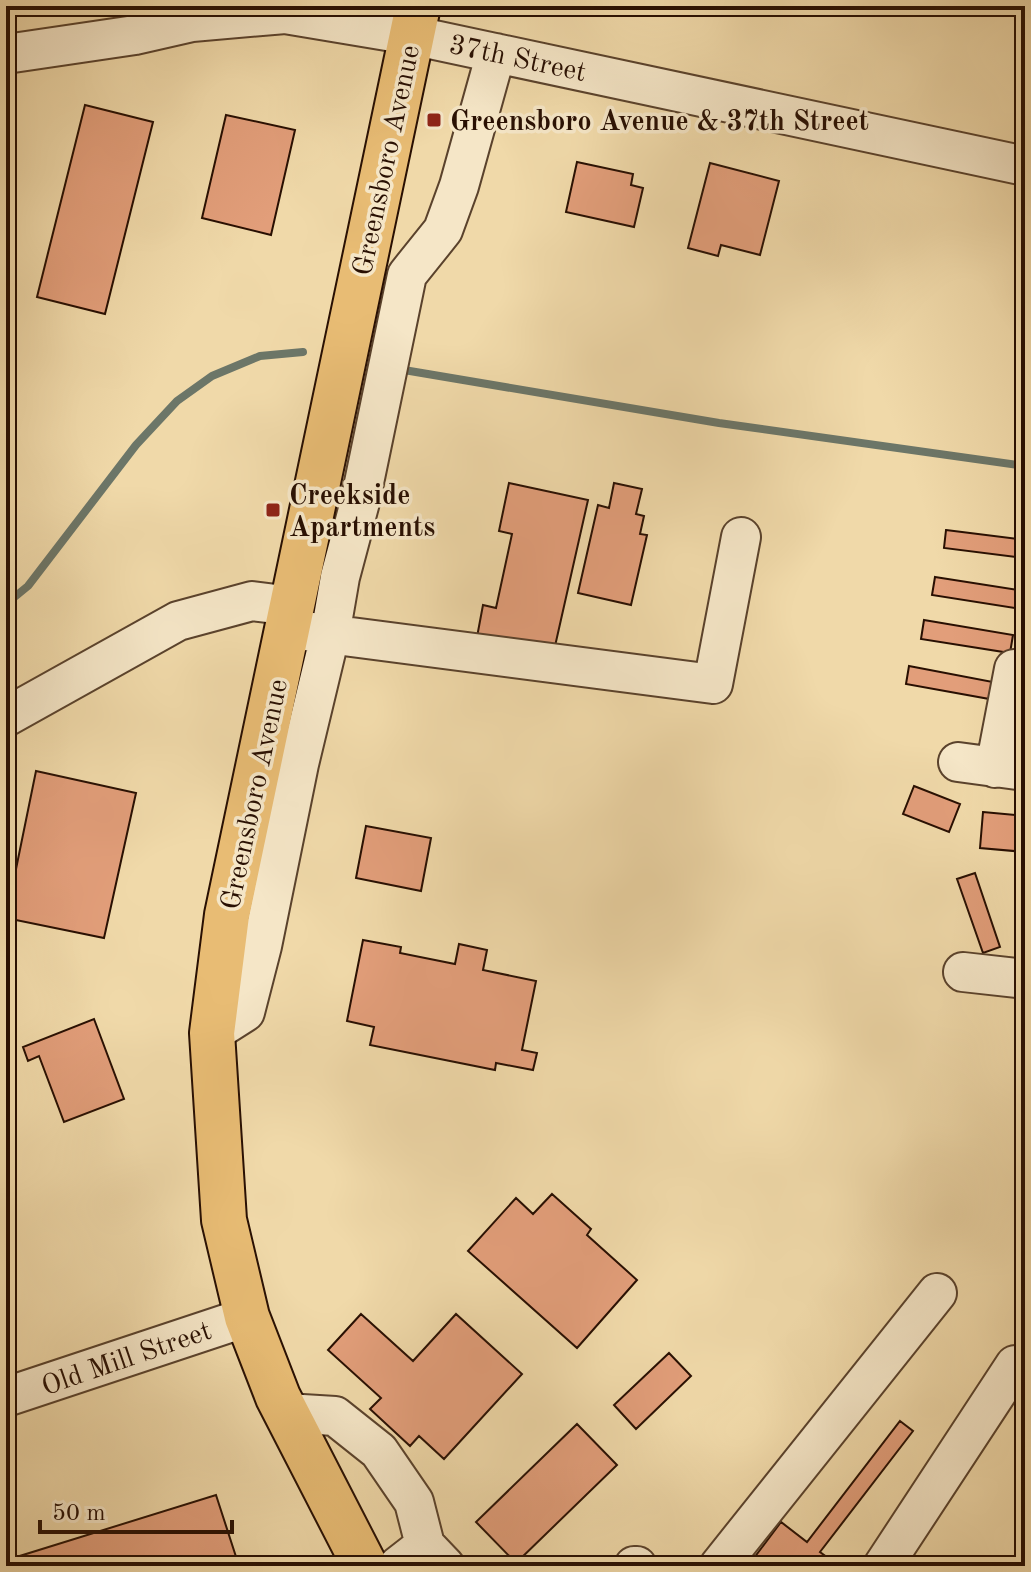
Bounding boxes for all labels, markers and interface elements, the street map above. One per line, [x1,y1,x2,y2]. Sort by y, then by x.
street label: 37th Street [446,32,589,88]
street label: Greensboro Avenue [350,43,426,278]
place label: Greensboro Avenue & 37th Street [450,109,869,137]
marker: Greensboro Avenue & 37th Street [425,111,443,129]
place label: Creekside Apartments [289,483,435,543]
marker: Creekside Apartments [264,501,282,519]
street label: Greensboro Avenue [218,677,294,912]
street label: Old Mill Street [38,1318,216,1402]
scale bar [40,1484,232,1534]
text: 50 m [52,1502,106,1526]

